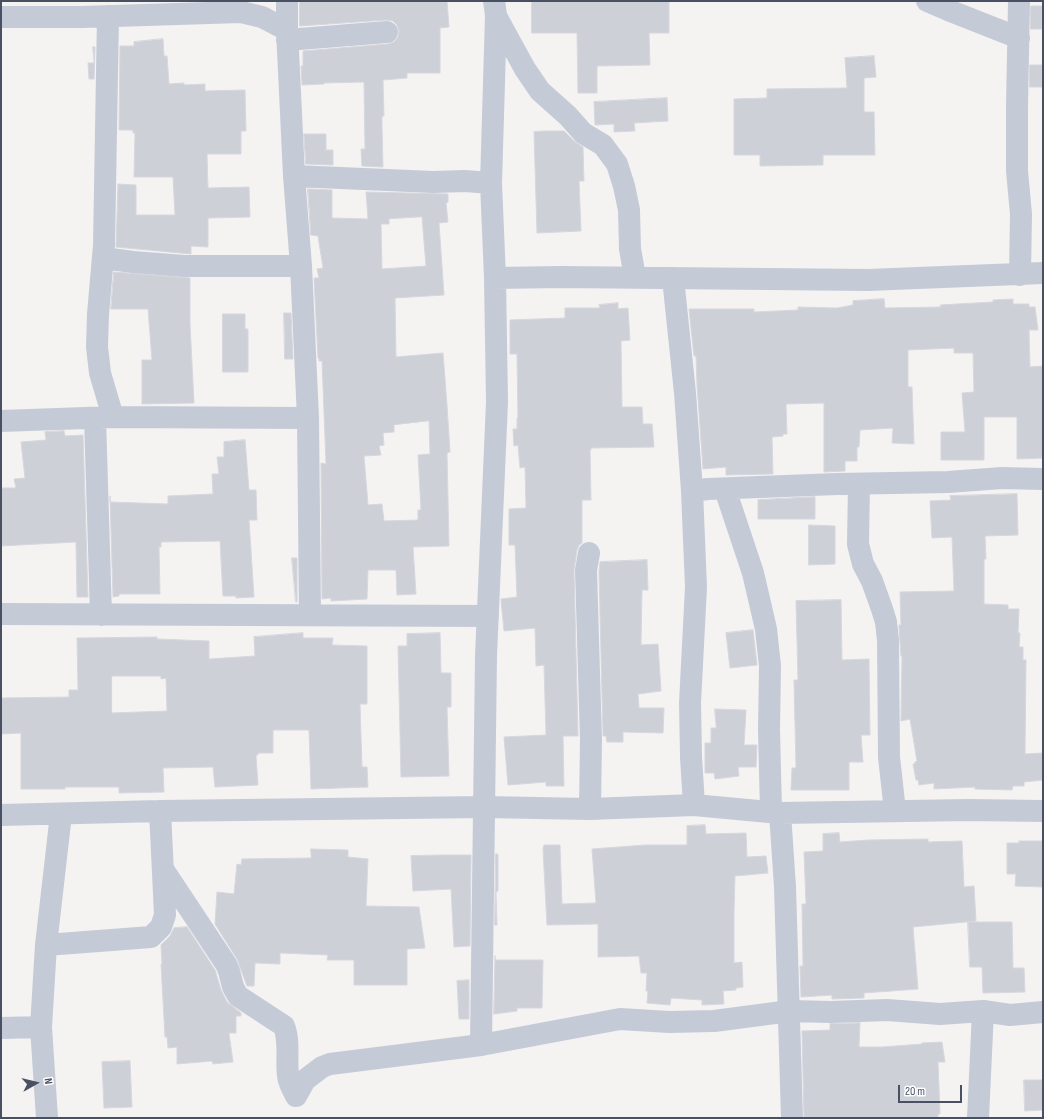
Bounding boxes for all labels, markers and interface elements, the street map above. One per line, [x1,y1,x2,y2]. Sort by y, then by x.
north arrow [16,1063,56,1103]
text: N [42,1077,55,1085]
scale bar [900,1077,964,1103]
text: 20 m [905,1084,925,1099]

